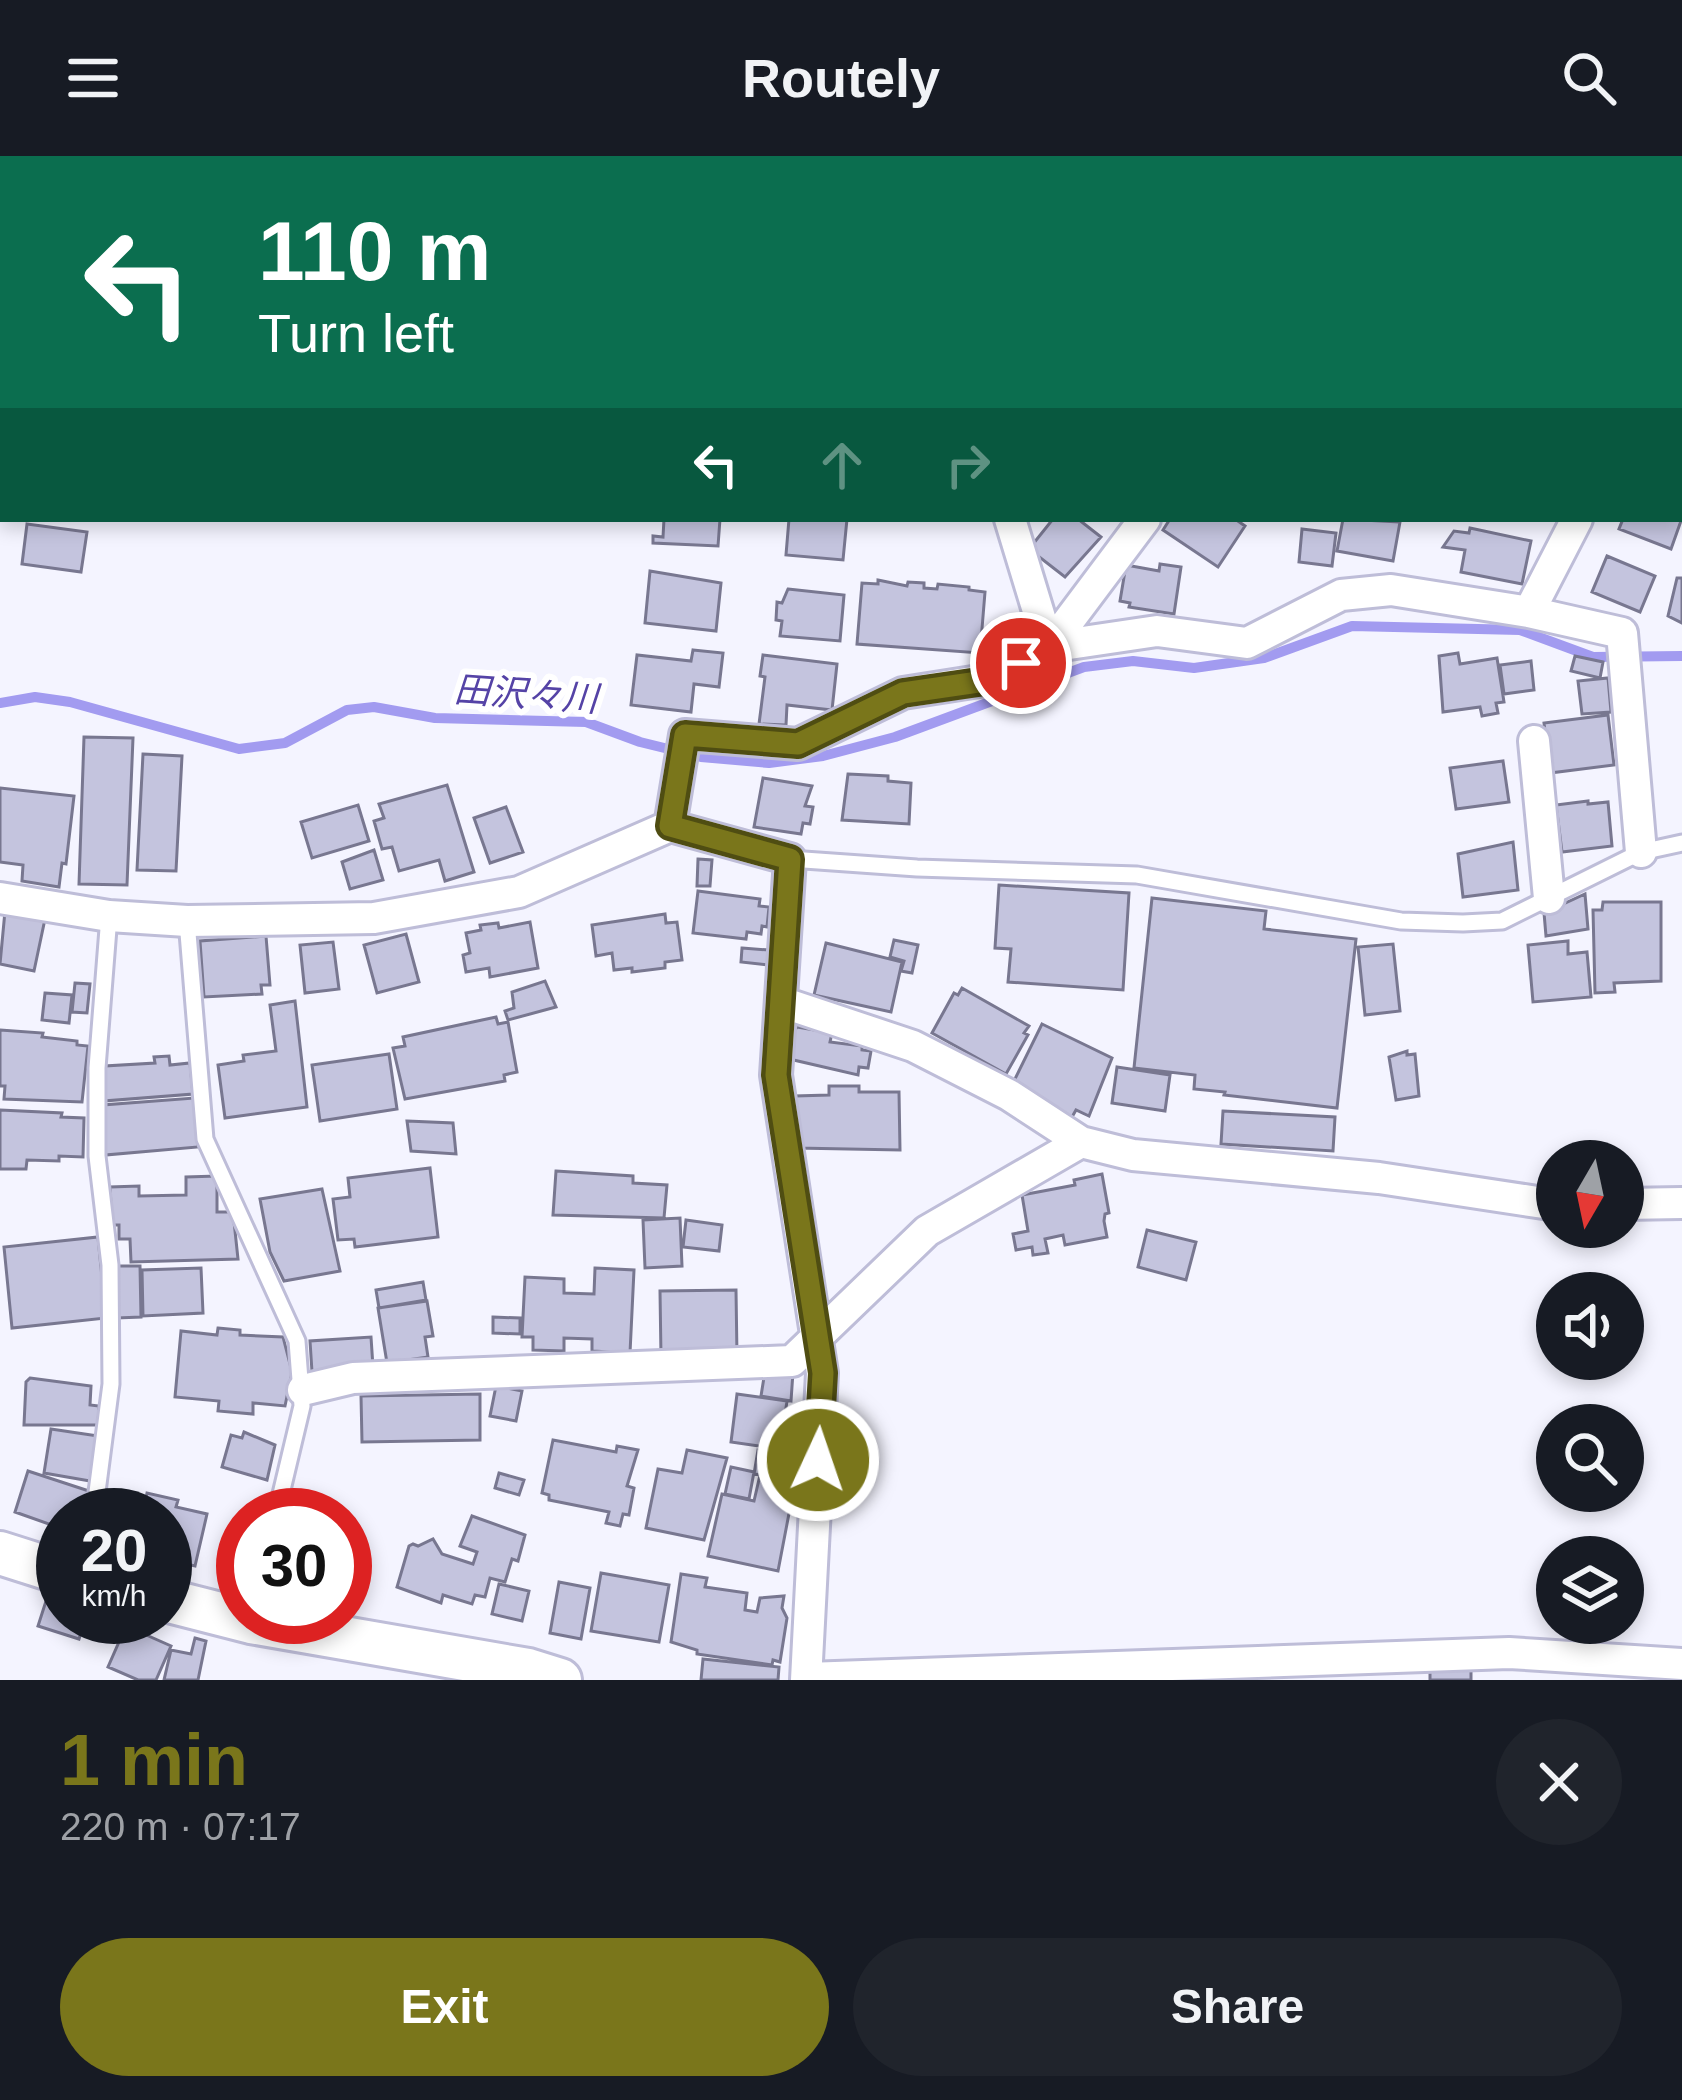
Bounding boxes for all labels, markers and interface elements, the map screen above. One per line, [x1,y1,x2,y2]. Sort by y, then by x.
icon: menu [60,45,126,111]
icon: search [1556,45,1622,111]
text: Routely [742,48,940,108]
icon: left [60,204,216,360]
text: 110 m [258,204,492,298]
text: Turn left [258,303,454,363]
icon: left [683,432,749,498]
icon: ahead [809,432,875,498]
icon: right [935,432,1001,498]
pin [970,612,1072,714]
icon: arrive [988,630,1054,696]
water label: 田沢々川 [453,669,603,720]
north arrow [1536,1140,1644,1248]
map controls [1536,1140,1644,1644]
button: sound [1536,1272,1644,1380]
position arrow [755,1397,881,1523]
button: search [1536,1404,1644,1512]
speed limit sign: 30 [216,1488,372,1644]
text: 20 [81,1517,147,1584]
button: layers [1536,1536,1644,1644]
text: km/h [81,1579,147,1612]
button: close [1496,1719,1622,1845]
text: 1 min [60,1720,248,1800]
text: 220 m · 07:17 [60,1805,301,1848]
button: Exit [60,1938,829,2076]
button: Share [853,1938,1622,2076]

